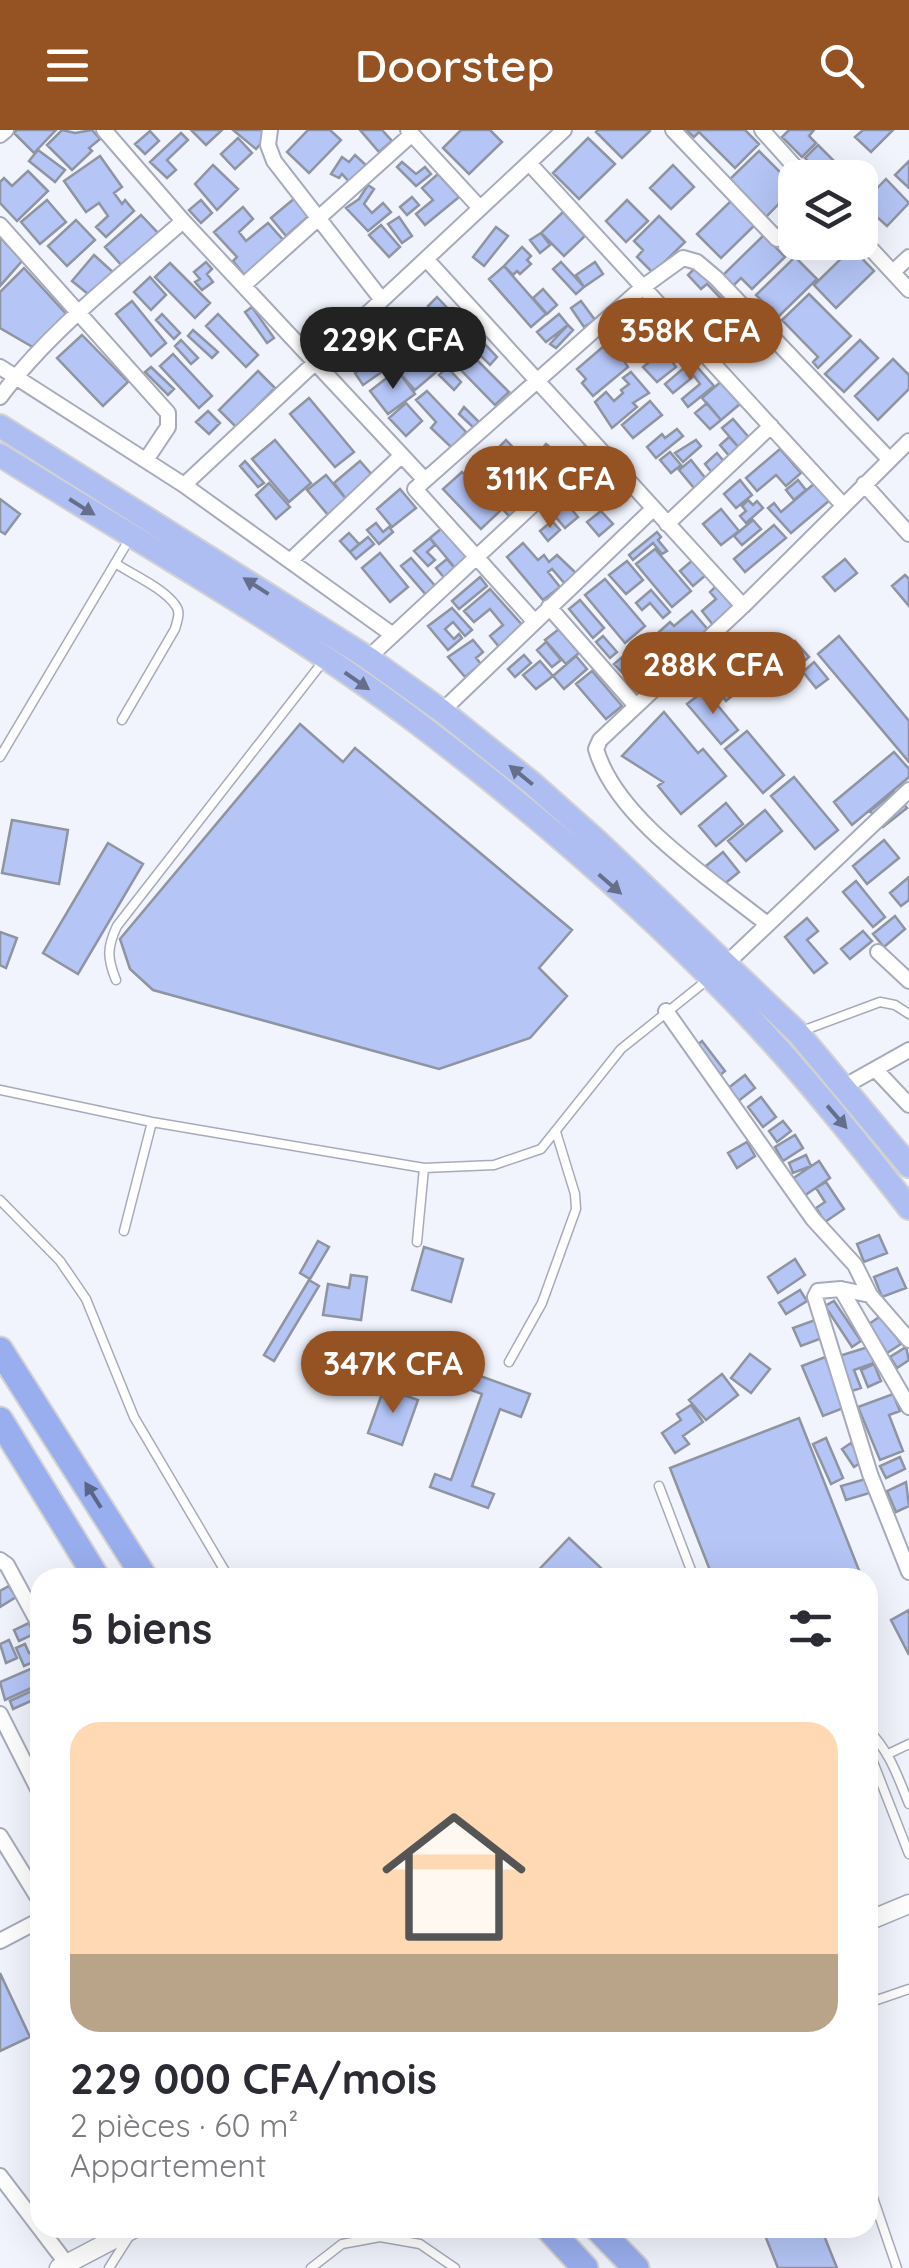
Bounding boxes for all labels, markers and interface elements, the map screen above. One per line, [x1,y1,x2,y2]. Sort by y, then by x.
text: Doorstep [355,37,554,93]
icon: menu [40,38,95,93]
icon: search [814,38,869,93]
map controls [778,160,878,260]
button: layers [778,160,878,260]
pin: 358K CFA [587,298,793,383]
pin: 229K CFA [290,307,496,392]
text: 358K CFA [620,310,760,350]
text: 229K CFA [322,319,464,359]
pin: 311K CFA [447,446,653,531]
text: 311K CFA [485,458,615,498]
one-way arrow [69,497,96,515]
one-way arrow [243,578,270,596]
pin: 288K CFA [610,632,816,717]
text: 288K CFA [643,644,783,684]
one-way arrow [344,671,370,690]
one-way arrow [508,765,533,786]
one-way arrow [597,873,622,895]
one-way arrow [825,1104,847,1129]
pin: 347K CFA [290,1331,496,1416]
text: 347K CFA [323,1343,463,1383]
one-way arrow [84,1482,102,1509]
icon: filters [783,1601,838,1656]
text: 5 biens [70,1602,212,1655]
icon: home [364,1787,544,1967]
text: 229 000 CFA/mois [70,2052,437,2105]
text: 2 pièces · 60 m² [70,2105,298,2145]
text: Appartement [70,2145,267,2185]

